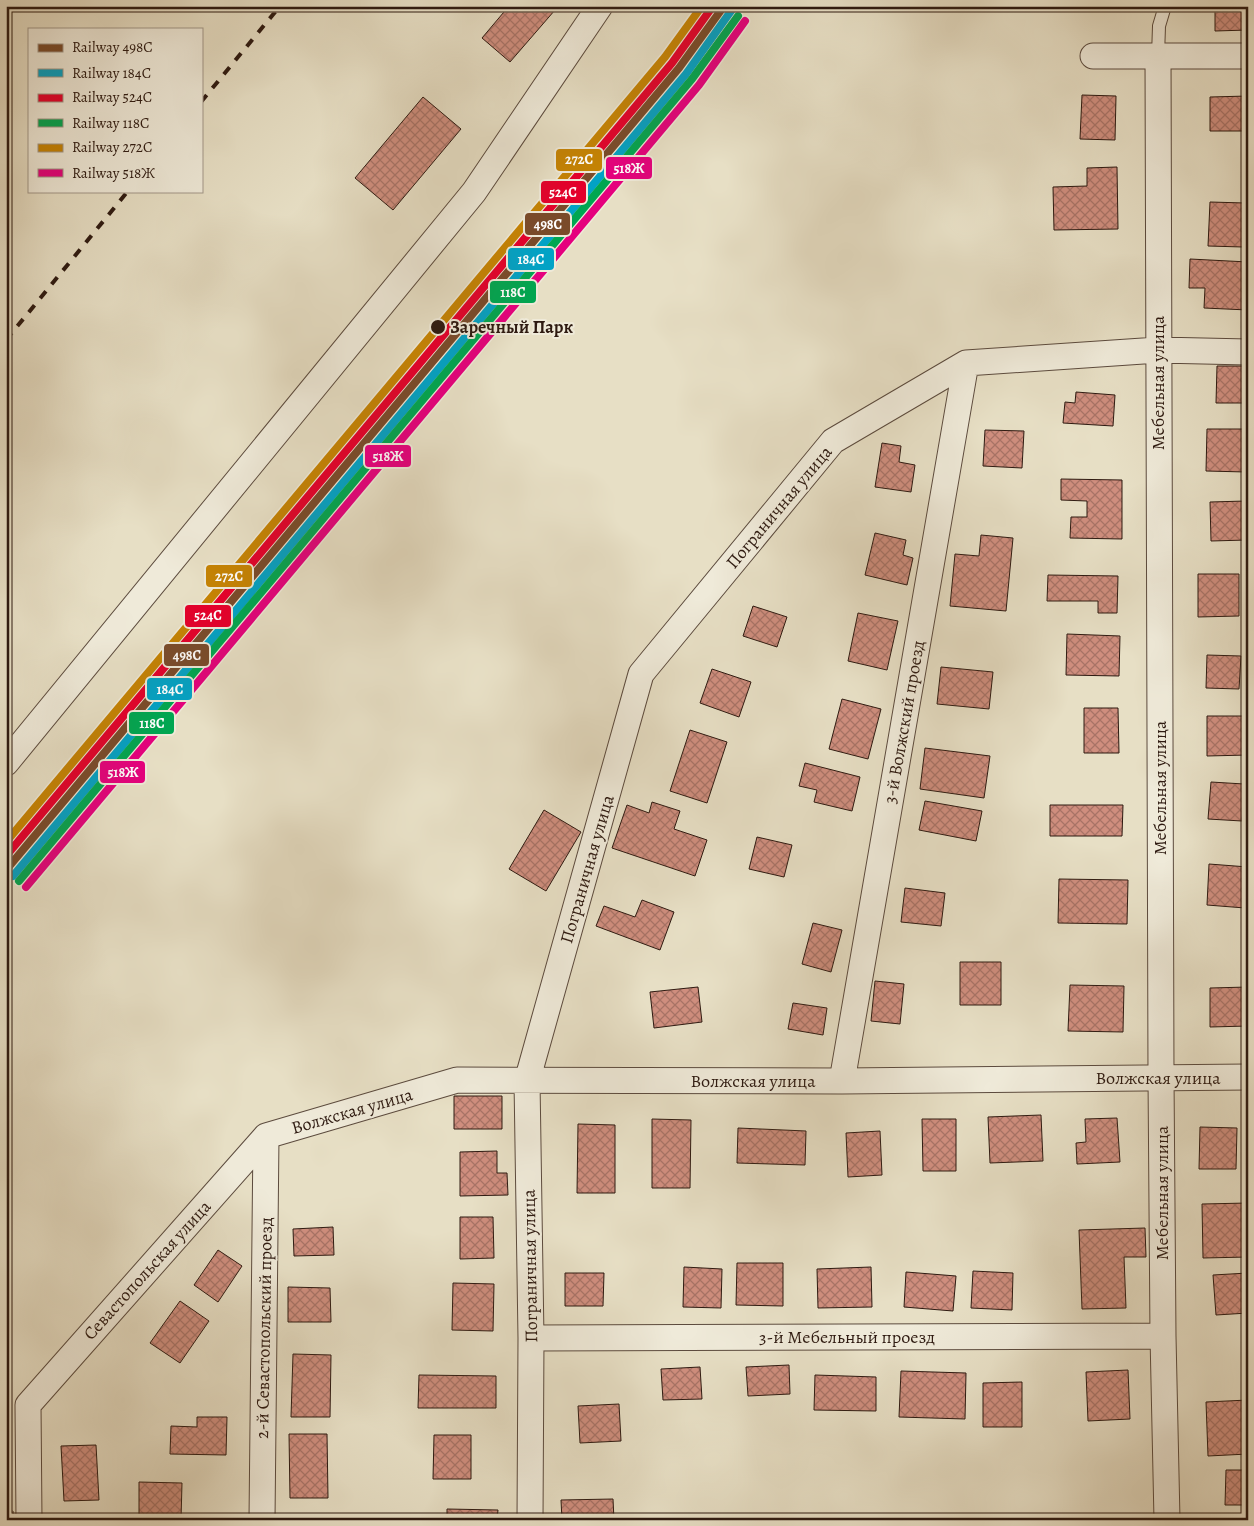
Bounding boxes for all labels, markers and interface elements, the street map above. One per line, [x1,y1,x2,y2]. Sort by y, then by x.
legend [28,28,202,192]
text: Railway 498С [72,37,153,57]
text: Railway 184С [72,63,151,83]
text: Railway 524С [72,87,152,107]
text: Railway 118С [72,113,149,133]
text: Railway 272С [72,137,152,157]
line badge: 272С [555,148,603,172]
text: 272С [565,150,593,169]
line badge: 518Ж [605,156,653,180]
text: 518Ж [613,159,645,178]
text: Railway 518Ж [72,163,155,183]
line badge: 524С [540,180,587,204]
text: 524С [549,183,577,202]
line badge: 498С [524,212,571,236]
text: 498С [534,215,563,234]
line badge: 184С [507,247,555,271]
text: 184С [518,250,545,269]
line badge: 118С [489,280,537,304]
text: 118С [500,283,526,302]
place label: Заречный Парк [450,315,573,339]
street label: Мебельная улица [1146,315,1170,450]
marker: Заречный Парк [429,318,447,336]
street label: Пограничная улица [720,440,838,573]
line badge: 518Ж [364,444,412,468]
text: 518Ж [372,447,404,466]
line badge: 272С [205,564,253,588]
text: 272С [215,567,243,586]
line badge: 524С [184,604,232,628]
text: 524С [194,606,222,625]
street label: 3-й Волжский проезд [878,638,930,806]
line badge: 498С [163,643,210,667]
text: 498С [173,646,202,665]
line badge: 184С [146,677,193,701]
text: 184С [157,680,184,699]
line badge: 118С [128,711,175,735]
text: 118С [139,714,165,733]
street label: Мебельная улица [1148,720,1172,855]
line badge: 518Ж [99,760,146,784]
text: 518Ж [107,763,139,782]
street label: Пограничная улица [554,791,620,946]
street label: Волжская улица [1095,1066,1221,1090]
street label: Волжская улица [690,1069,816,1093]
street label: Волжская улица [289,1082,416,1140]
street label: Мебельная улица [1150,1125,1174,1260]
street label: Пограничная улица [517,1188,543,1343]
street label: Севастопольская улица [78,1194,217,1345]
street label: 2-й Севастопольский проезд [250,1217,278,1439]
street label: 3-й Мебельный проезд [759,1325,935,1349]

